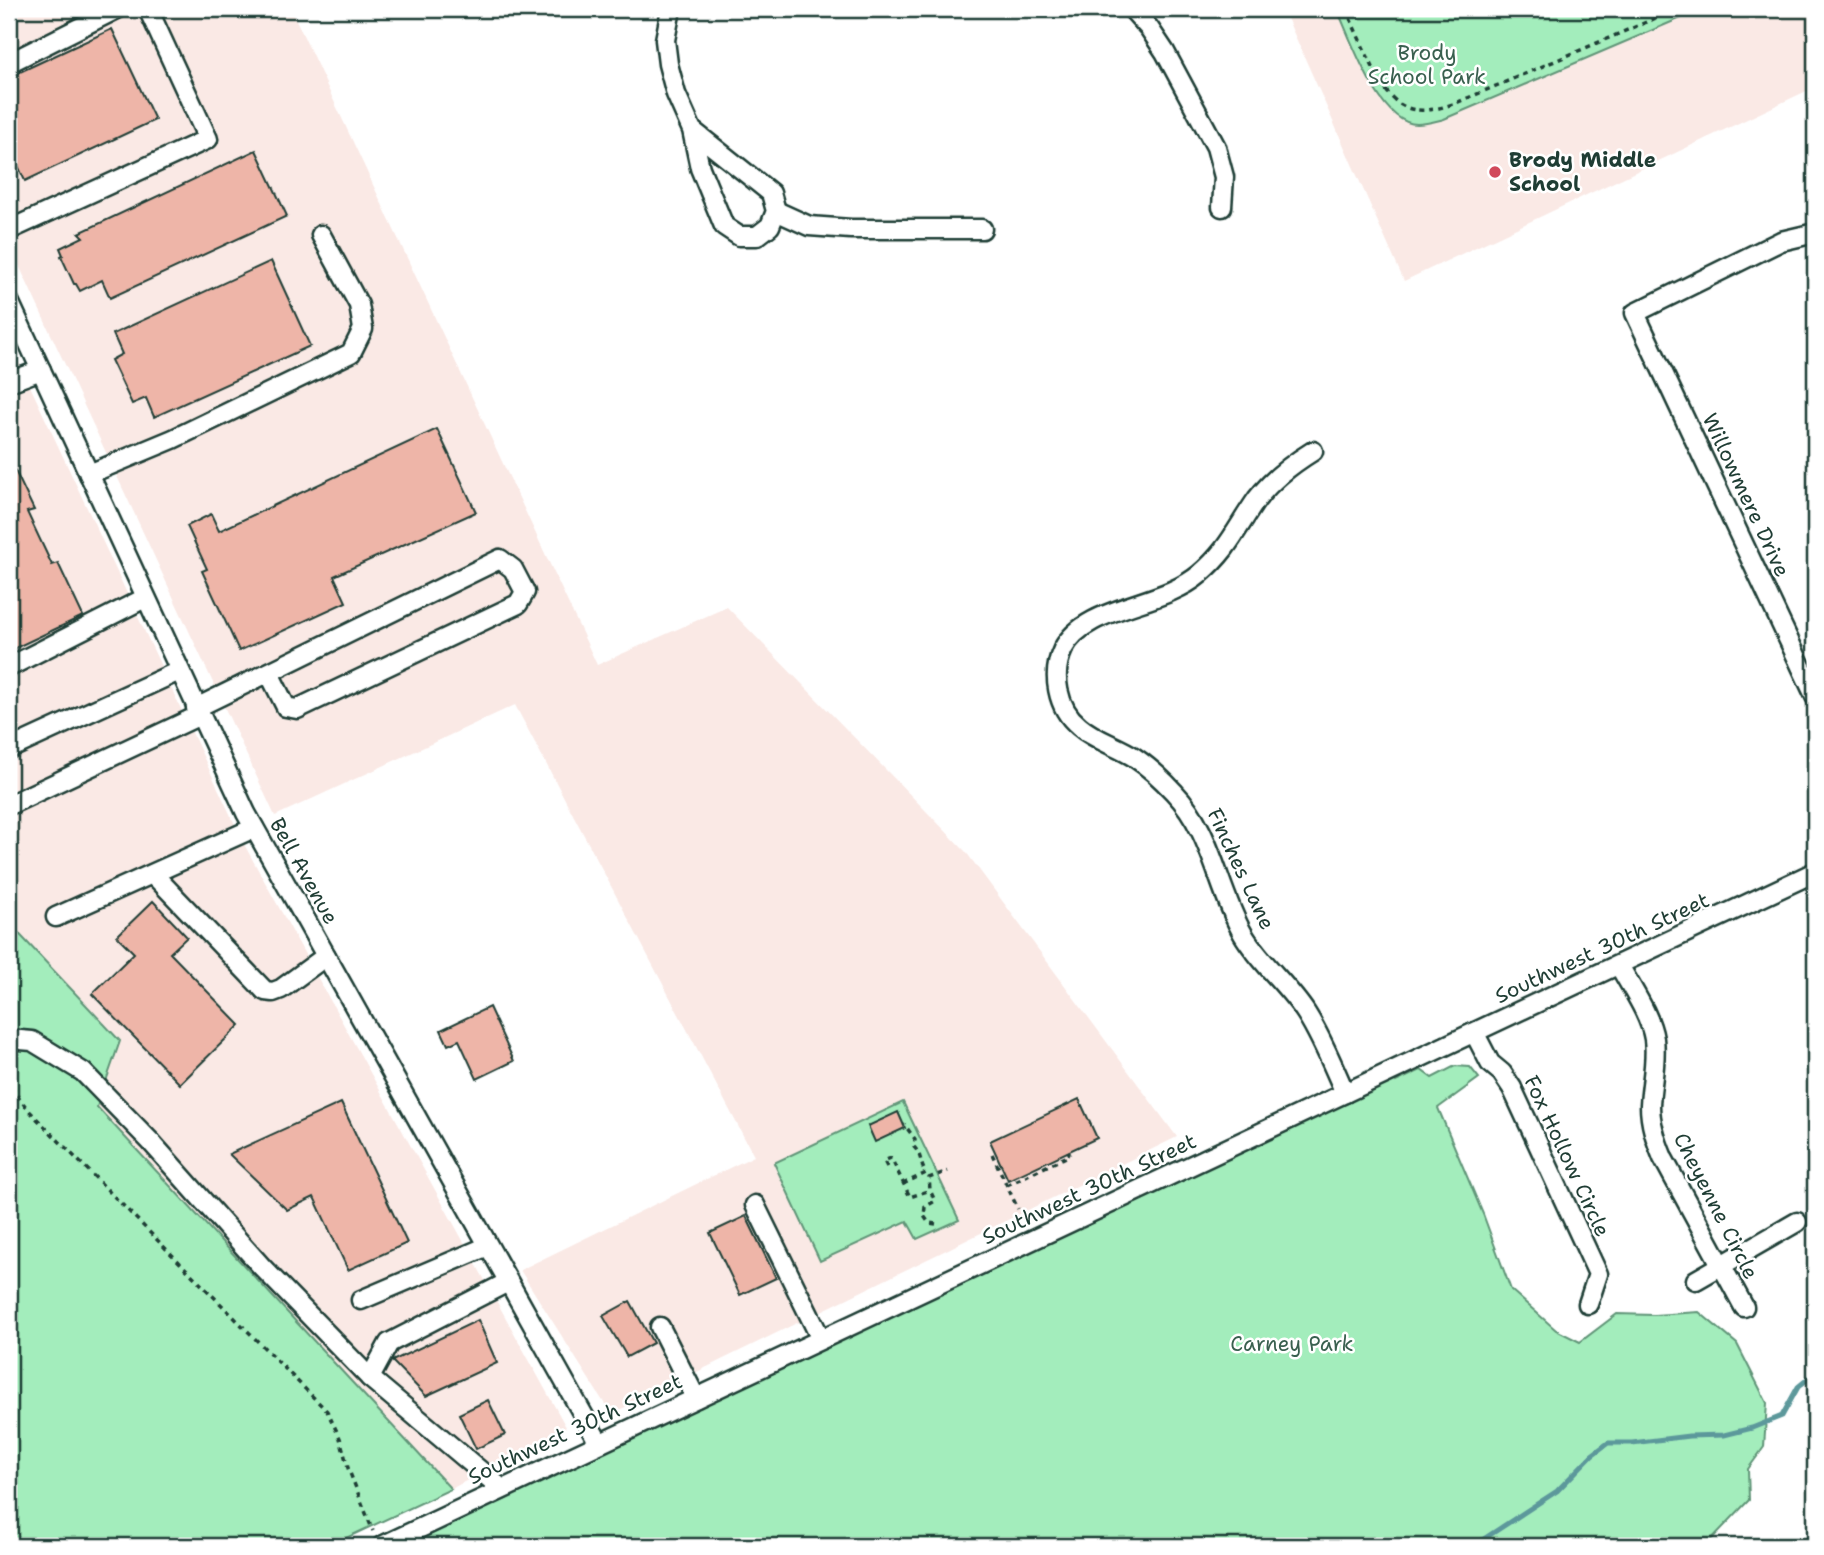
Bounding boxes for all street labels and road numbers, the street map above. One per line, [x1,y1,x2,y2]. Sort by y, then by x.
street label: Willowmere Drive [1696,409,1796,581]
street label: Finches Lane [1201,804,1281,934]
street label: Bell Avenue [263,813,345,929]
street label: Southwest 30th Street [1490,886,1714,1010]
street label: Fox Hollow Circle [1517,1071,1617,1241]
street label: Southwest 30th Street [977,1127,1201,1251]
street label: Cheyenne Circle [1667,1128,1765,1284]
street label: Southwest 30th Street [463,1367,687,1491]

